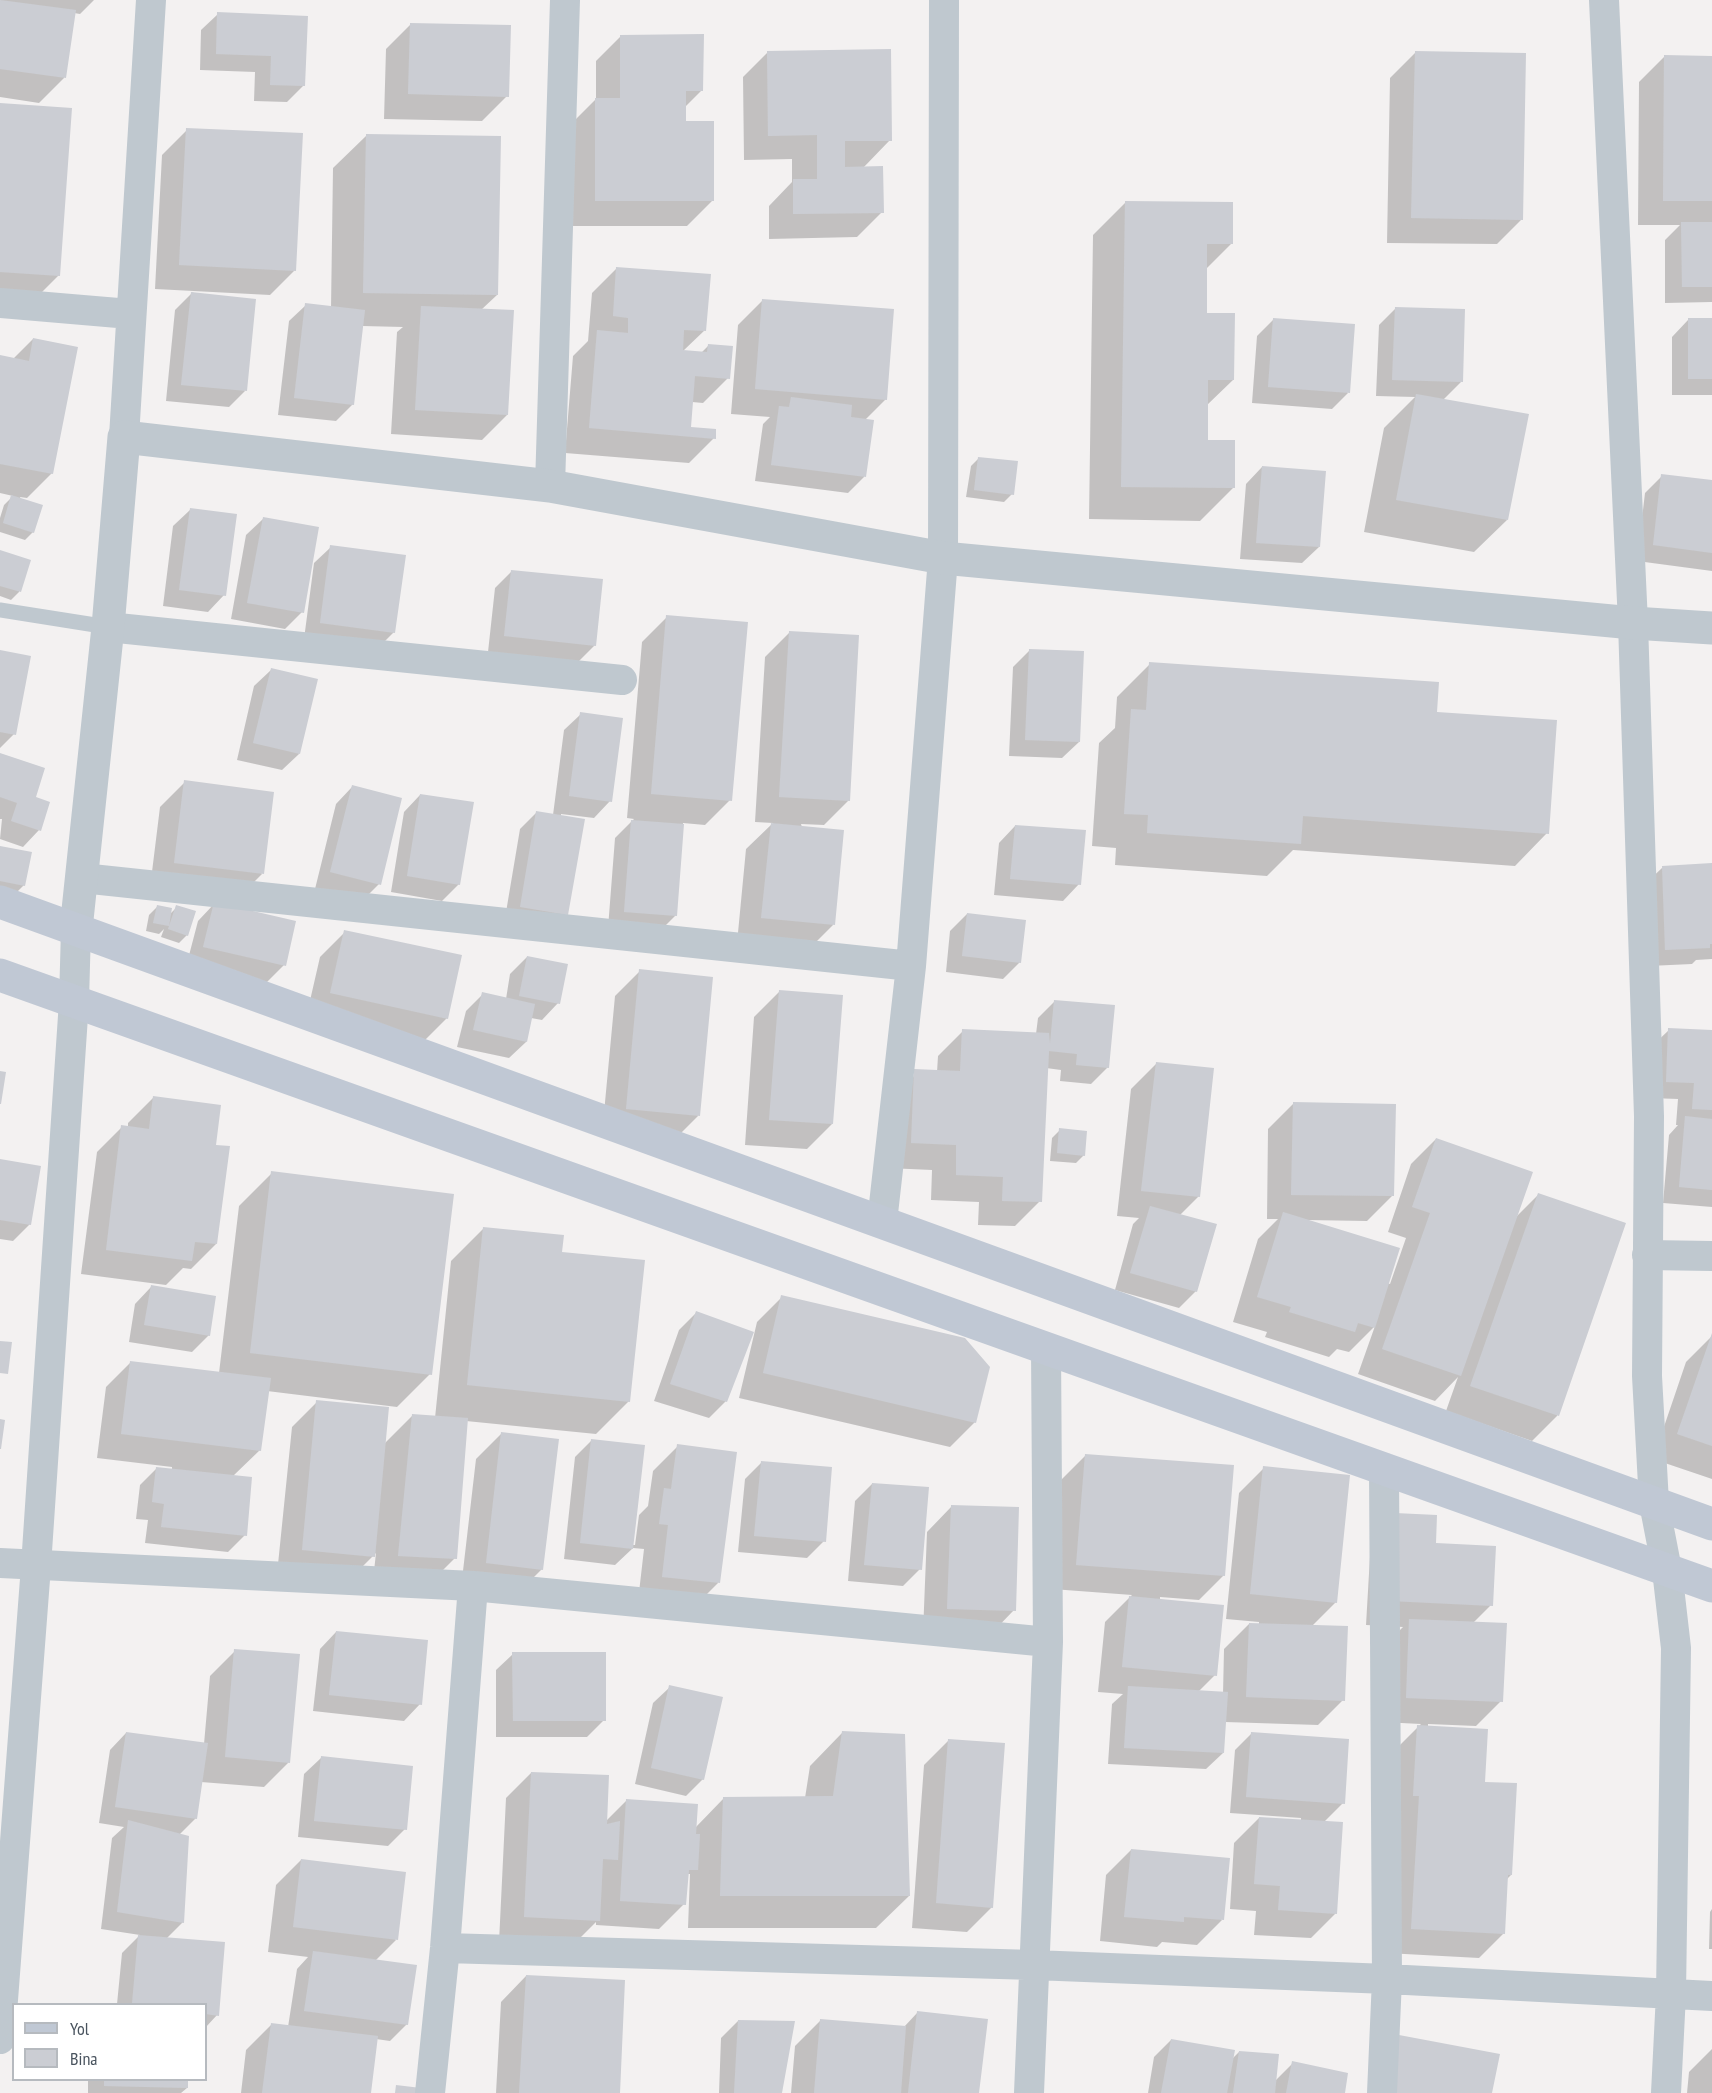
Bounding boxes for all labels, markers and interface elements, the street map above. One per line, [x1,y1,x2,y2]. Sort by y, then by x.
legend [12,2003,207,2081]
text: Yol [70,2017,89,2040]
text: Bina [70,2047,98,2070]

